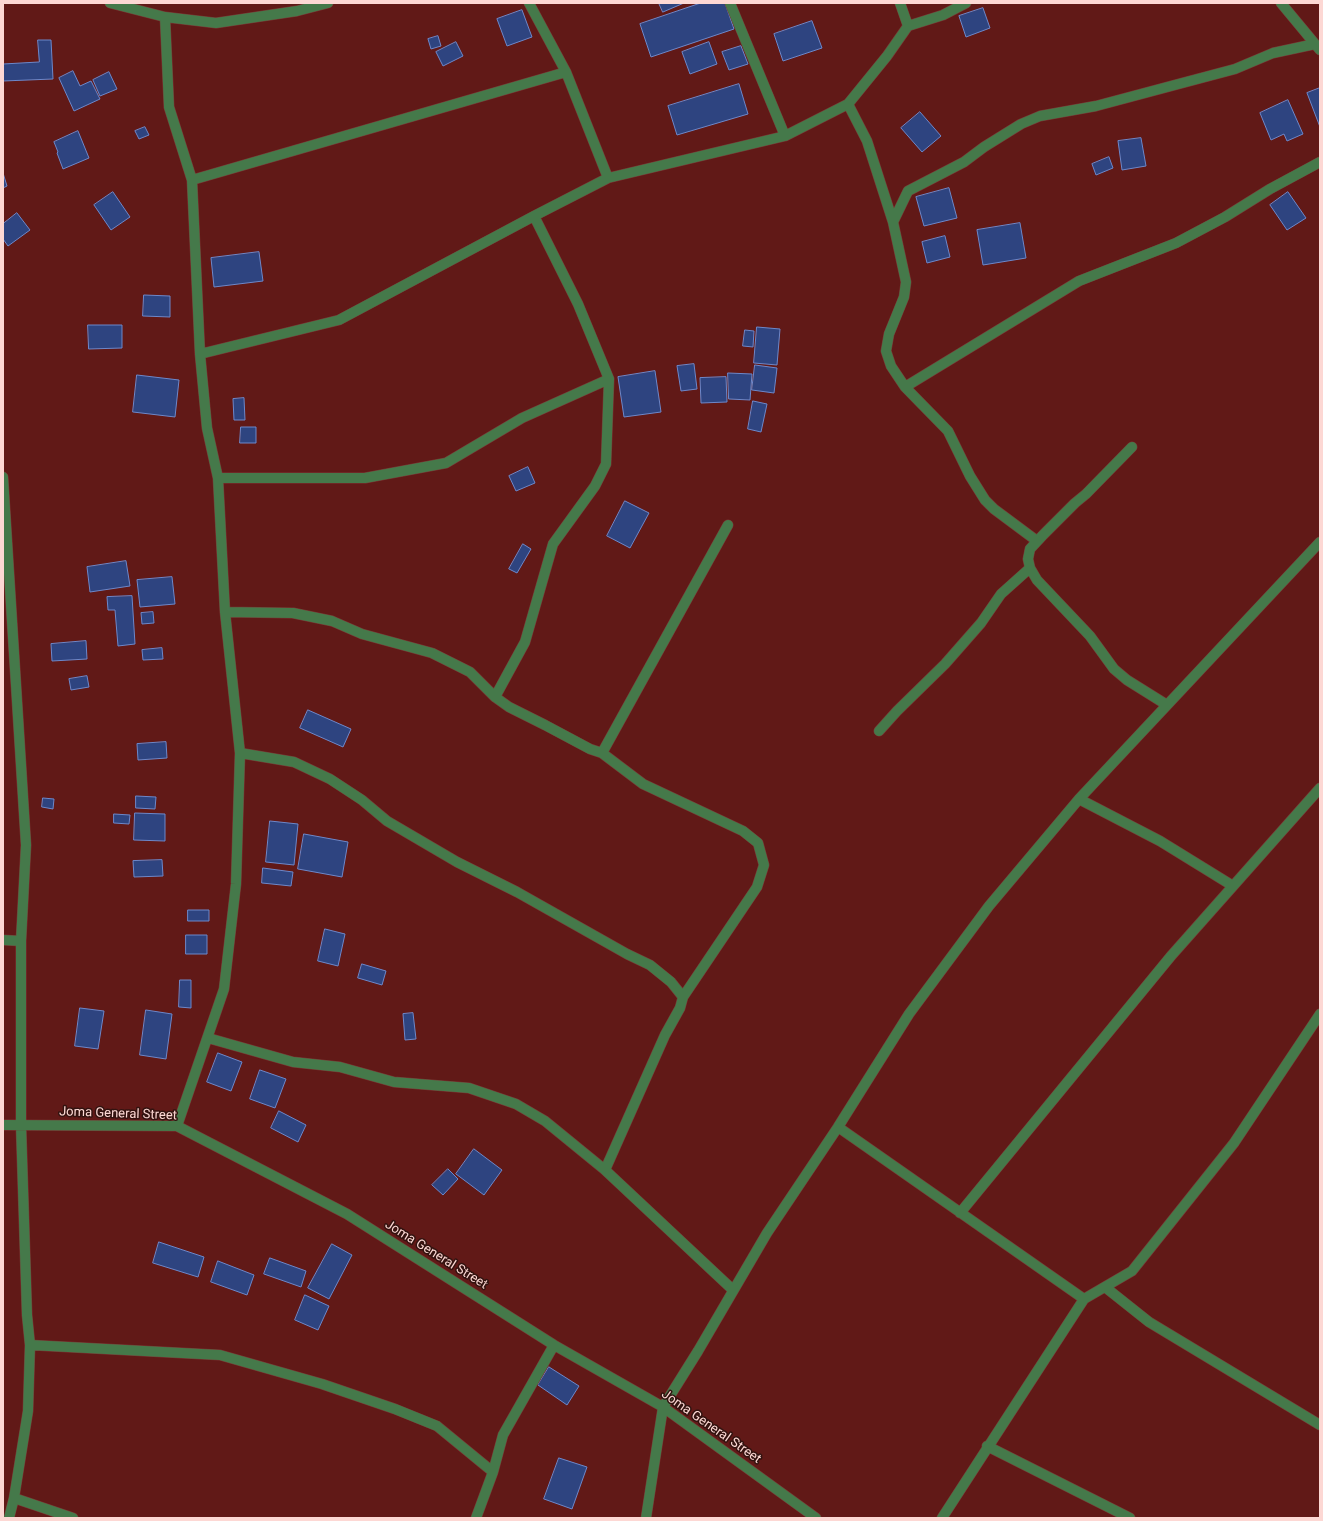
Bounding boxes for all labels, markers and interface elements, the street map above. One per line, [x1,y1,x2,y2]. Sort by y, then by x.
street label: Joma General Street [59,1104,177,1124]
street label: Joma General Street [382,1217,490,1293]
street label: Joma General Street [658,1387,764,1467]

